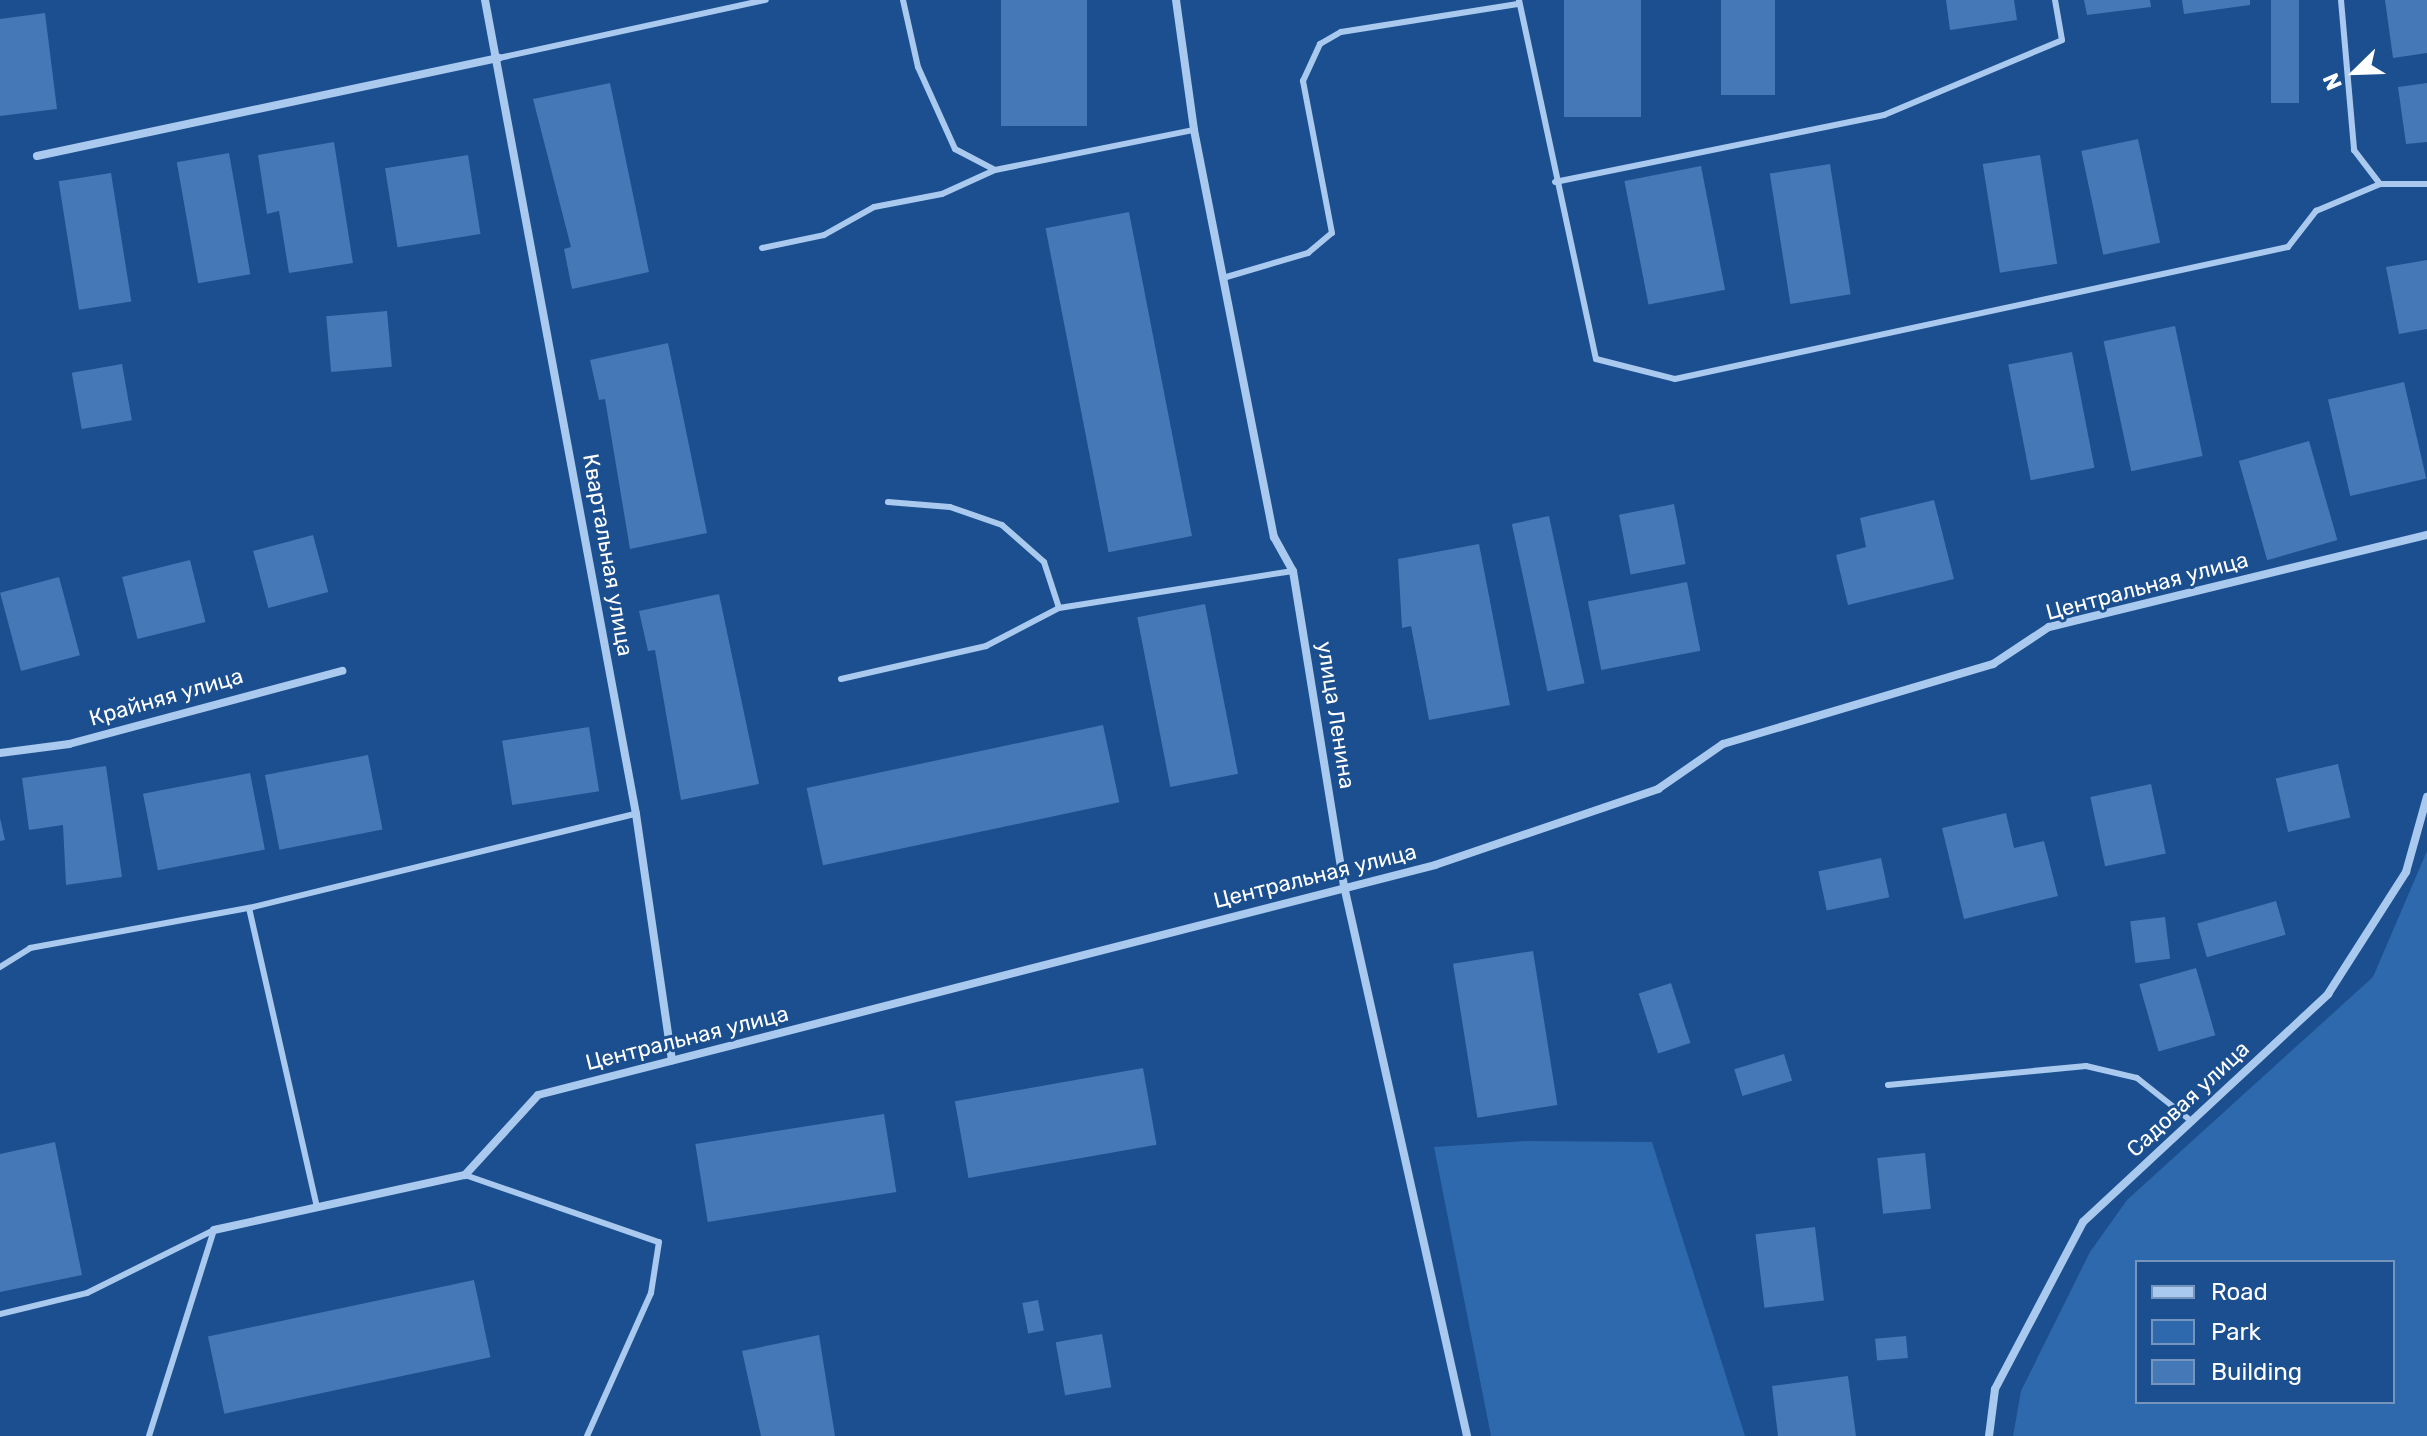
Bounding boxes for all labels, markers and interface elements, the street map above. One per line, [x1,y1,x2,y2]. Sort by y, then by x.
north arrow [2315,32,2395,112]
text: N [2317,69,2348,94]
street label: Квартальная улица [577,452,639,658]
street label: Центральная улица [2043,546,2251,626]
street label: улица Ленина [1311,639,1361,791]
street label: Крайняя улица [86,662,246,732]
street label: Центральная улица [1211,838,1419,914]
street label: Центральная улица [583,1000,791,1076]
street label: Садовая улица [2121,1036,2255,1162]
legend [2135,1260,2395,1404]
text: Road [2211,1278,2268,1306]
text: Park [2211,1318,2261,1346]
text: Building [2211,1358,2302,1386]

